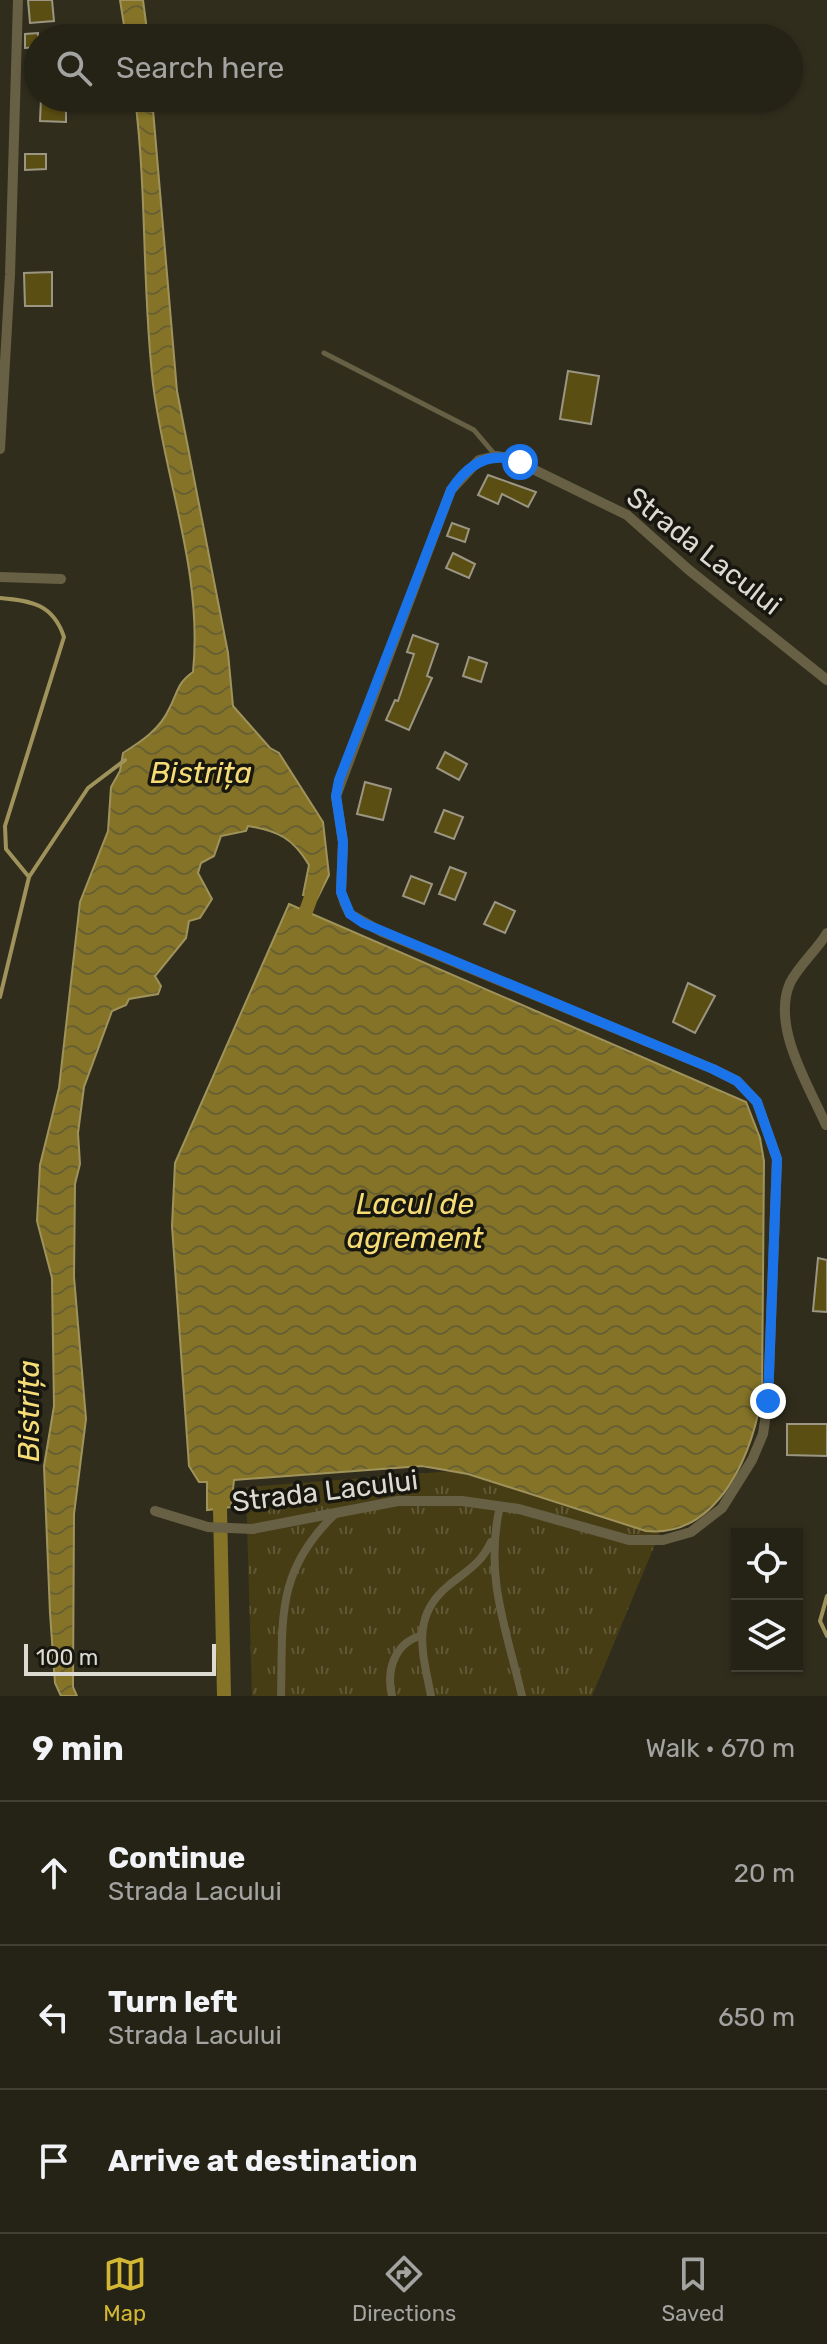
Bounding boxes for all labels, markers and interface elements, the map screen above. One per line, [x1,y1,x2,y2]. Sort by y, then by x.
search box [24,24,803,112]
icon: search [52,46,96,90]
text: Search here [116,50,284,86]
route start [502,444,538,480]
street label: Strada Lacului [620,480,788,622]
water label: Bistrița [150,755,252,791]
water label: Lacul de agrement [347,1186,484,1256]
water label: Bistrița [11,1360,47,1462]
route end [750,1383,786,1419]
street label: Strada Lacului [230,1463,420,1519]
map controls [731,1528,803,1672]
button: locate [731,1528,803,1600]
button: layers [731,1600,803,1672]
scale bar [24,1640,216,1676]
text: 100 m [36,1644,98,1671]
text: 9 min [32,1728,124,1769]
text: Walk · 670 m [645,1733,795,1764]
text: Continue [108,1840,245,1876]
icon: ahead [32,1851,76,1895]
text: 20 m [734,1858,795,1889]
text: Strada Lacului [108,1876,282,1907]
text: Turn left [108,1984,238,2020]
icon: left [32,1995,76,2039]
text: 650 m [718,2002,795,2033]
text: Strada Lacului [108,2020,282,2051]
icon: arrive [32,2139,76,2183]
text: Arrive at destination [108,2143,418,2179]
tab: Map [103,2252,147,2327]
tab: Directions [352,2252,456,2327]
tab: Saved [662,2252,724,2327]

